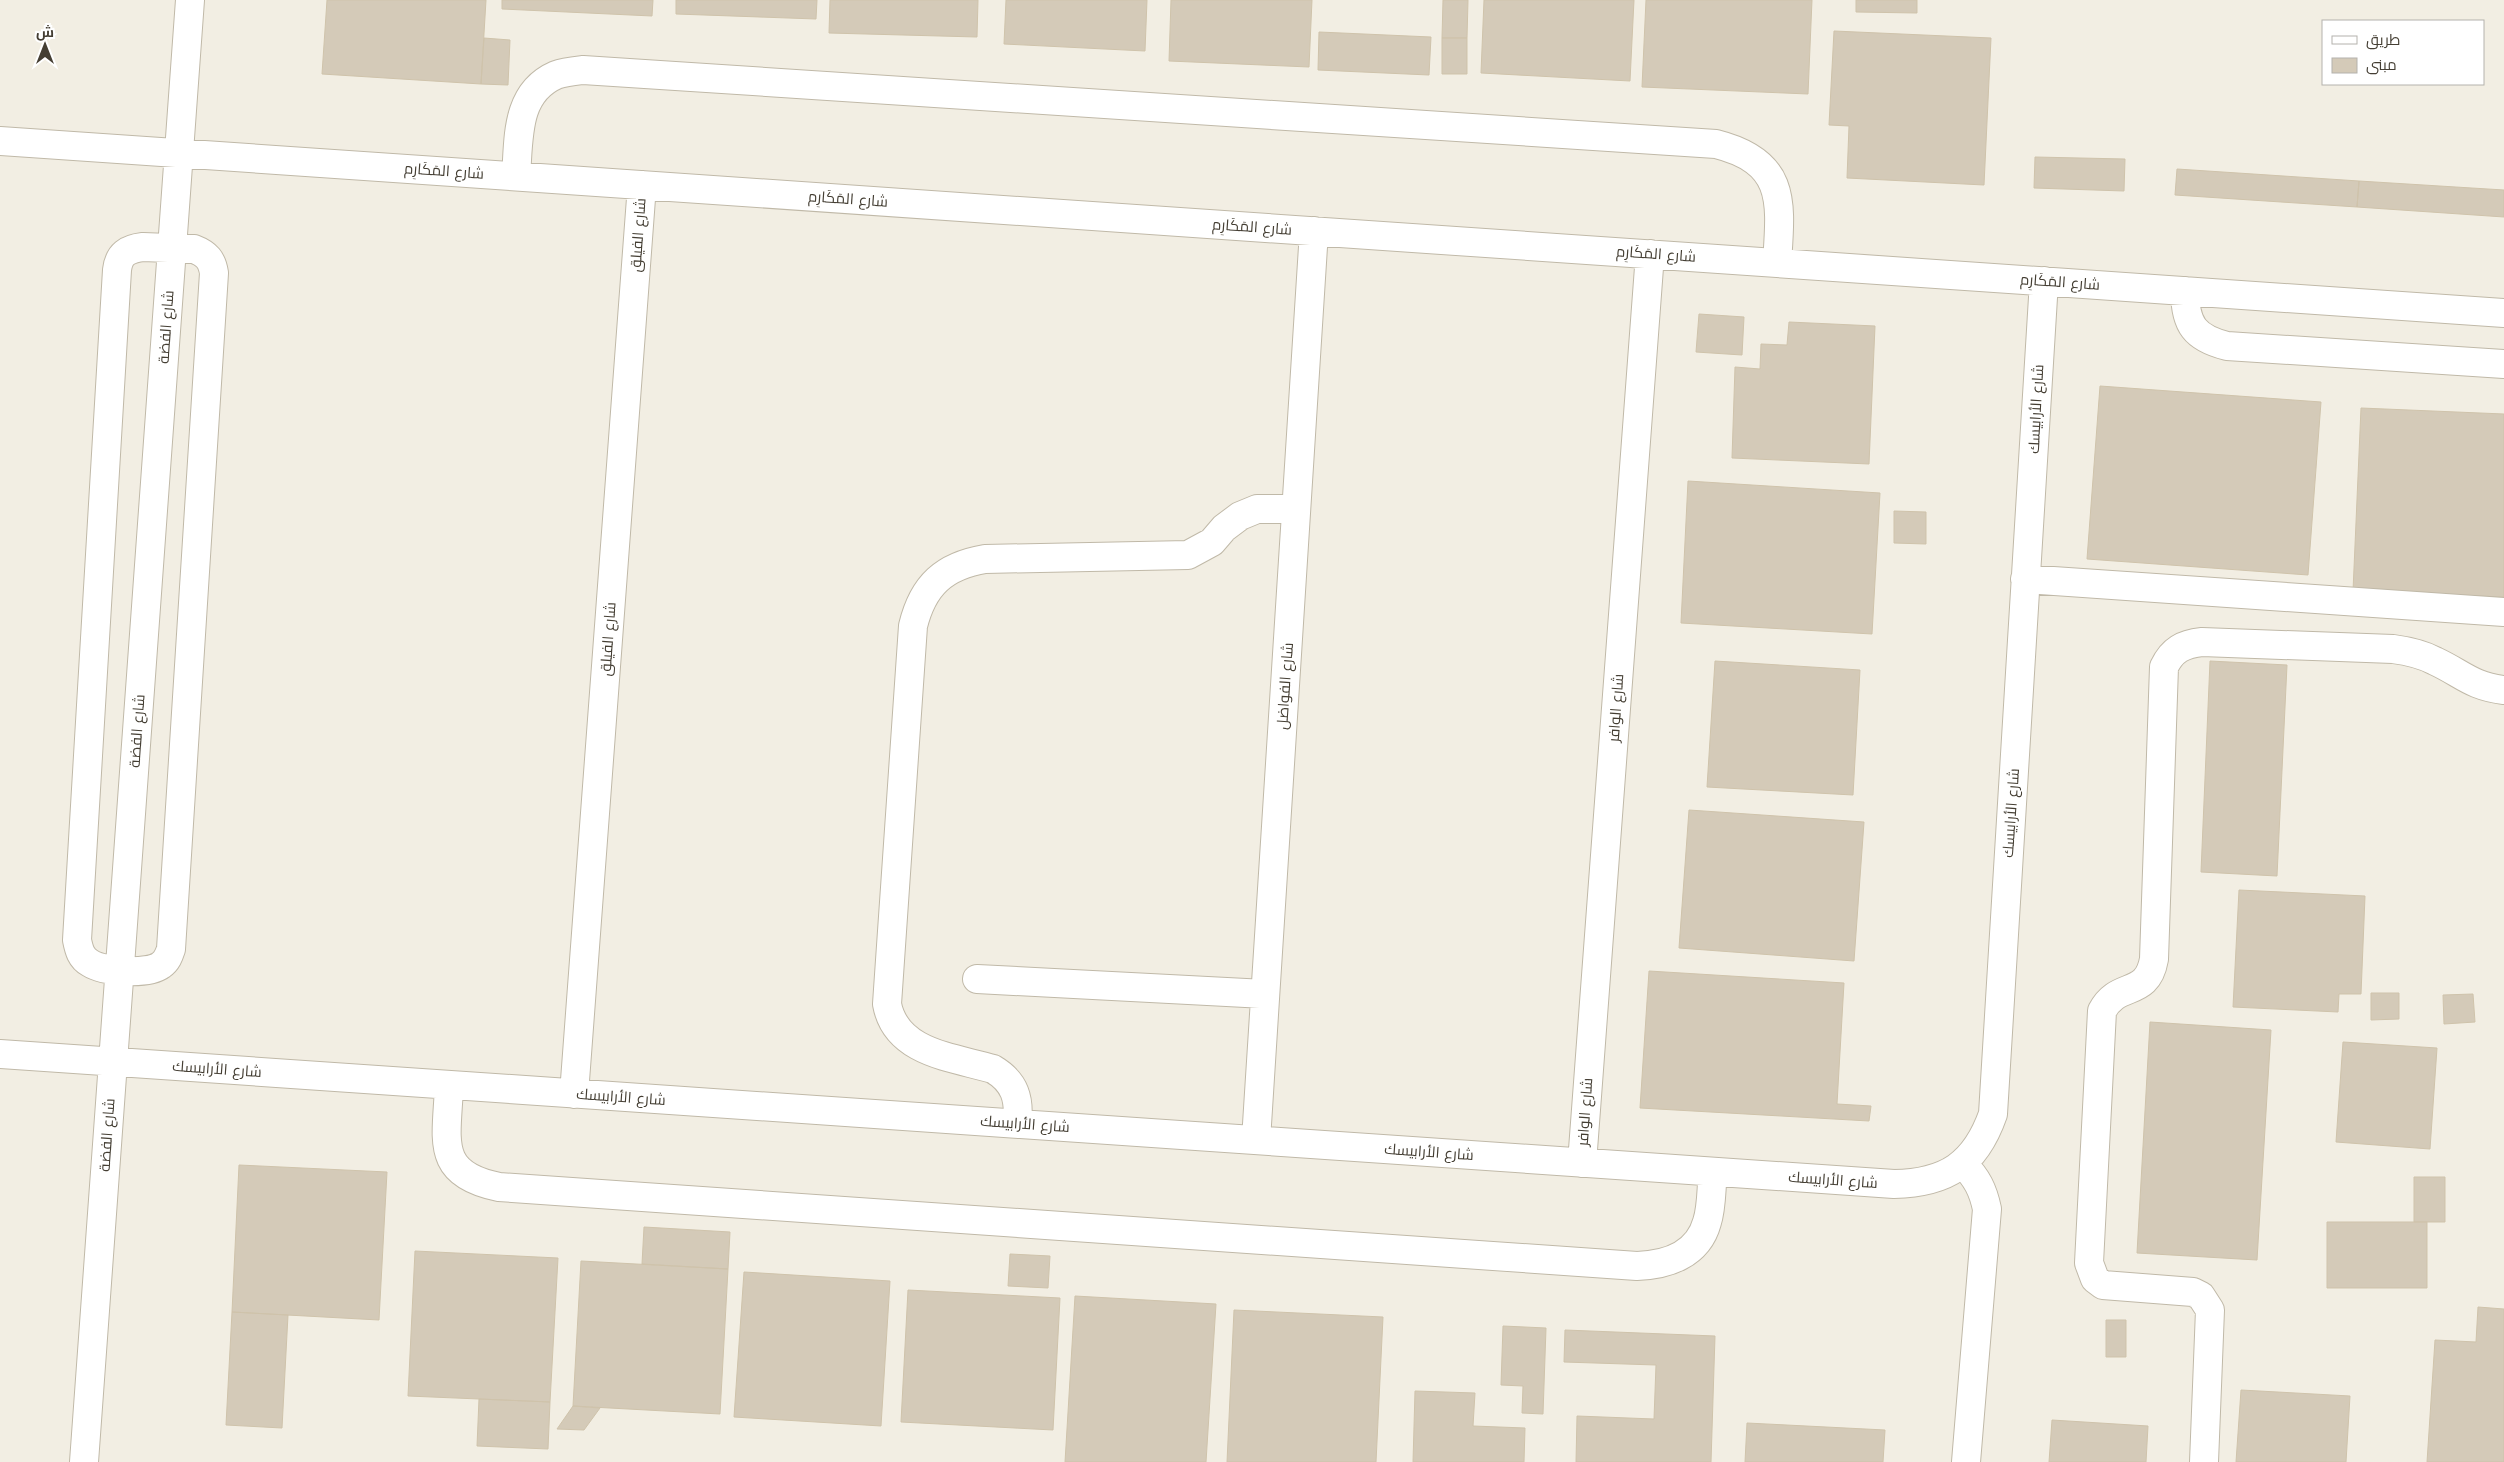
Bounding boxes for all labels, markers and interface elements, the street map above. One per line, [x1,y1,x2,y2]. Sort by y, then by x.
north arrow [20,20,70,70]
legend [2322,20,2484,85]
text: ش [36,24,54,41]
text: طريق [2366,31,2400,50]
text: مبنى [2366,56,2397,75]
street label: شارع المَكَارِم [403,159,485,185]
street label: شارع المَكَارِم [807,187,889,213]
street label: شارع الفيلق [626,197,652,273]
street label: شارع المَكَارِم [1211,215,1293,241]
street label: شارع المَكَارِم [1615,242,1697,268]
street label: شارع المَكَارِم [2019,270,2101,296]
street label: شارع الفضة [154,290,180,364]
street label: شارع الأرابيسك [2025,364,2049,454]
street label: شارع الفيلق [596,601,622,677]
street label: شارع الفواضل [1273,642,1299,730]
street label: شارع الوافر [1605,673,1629,744]
street label: شارع الفضة [125,694,151,768]
street label: شارع الأرابيسك [1999,768,2025,858]
street label: شارع الأرابيسك [172,1057,262,1083]
street label: شارع الوافر [1574,1077,1598,1148]
street label: شارع الأرابيسك [576,1085,666,1111]
street label: شارع الفضة [95,1098,121,1172]
street label: شارع الأرابيسك [980,1112,1070,1138]
street label: شارع الأرابيسك [1384,1140,1474,1166]
street label: شارع الأرابيسك [1788,1168,1878,1194]

